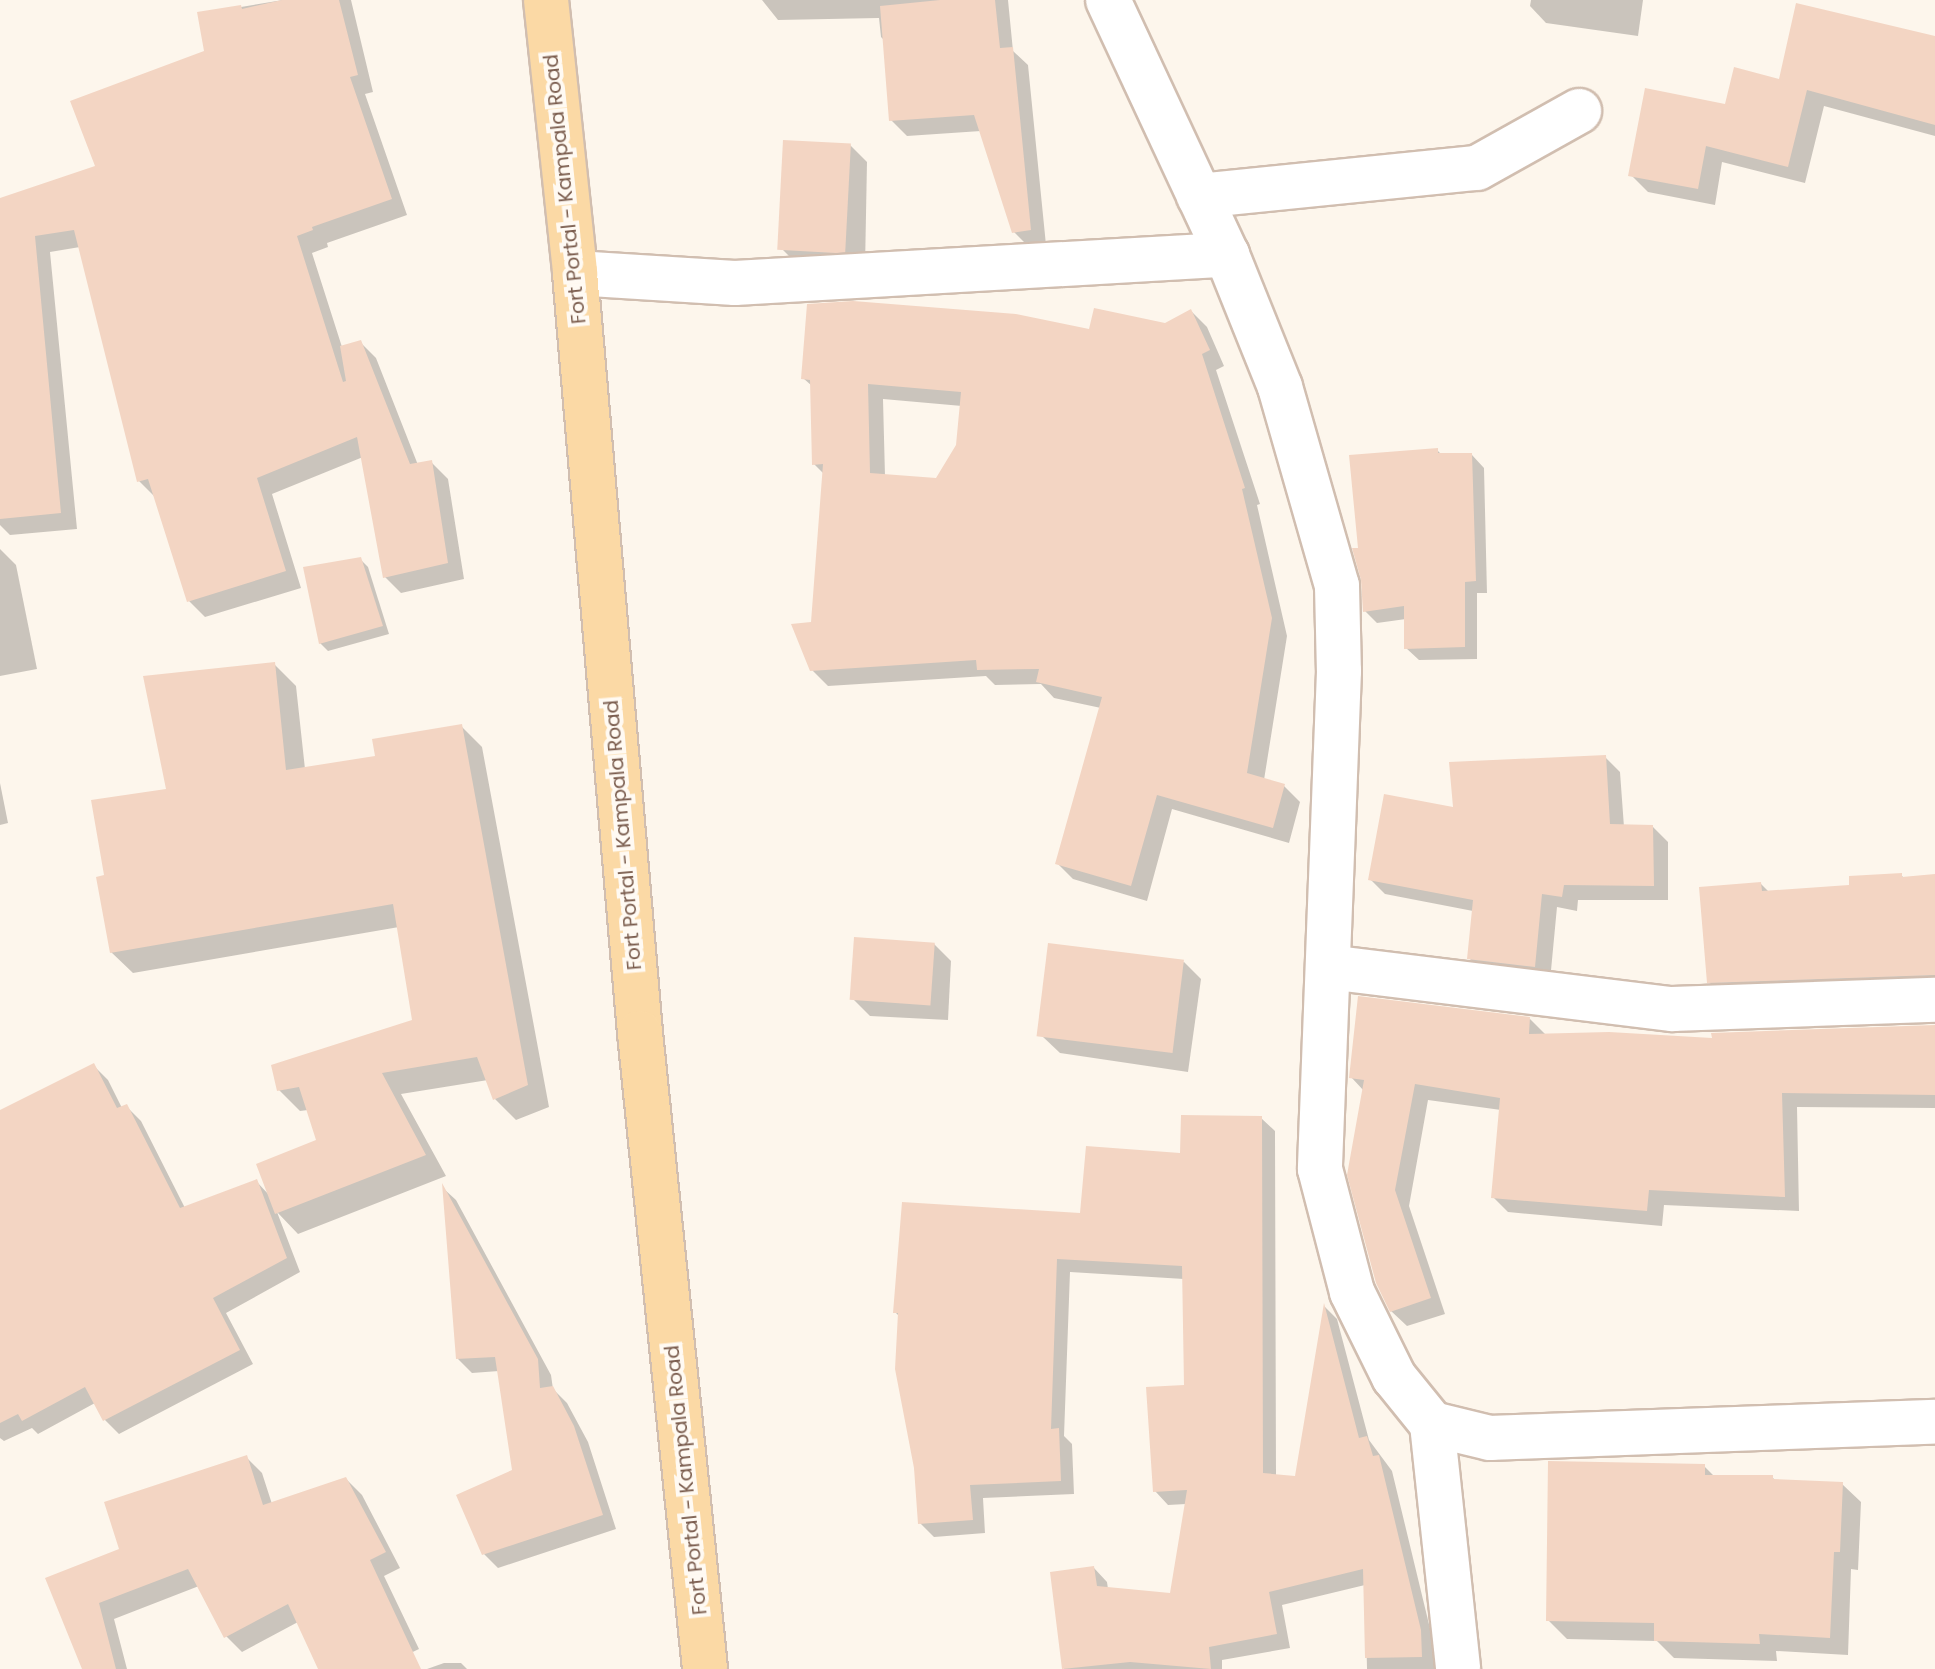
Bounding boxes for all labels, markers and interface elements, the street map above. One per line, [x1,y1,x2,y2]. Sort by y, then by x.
street label: Fort Portal - Kampala Road [539,53,591,325]
street label: Fort Portal - Kampala Road [599,699,647,971]
street label: Fort Portal - Kampala Road [660,1344,712,1616]

